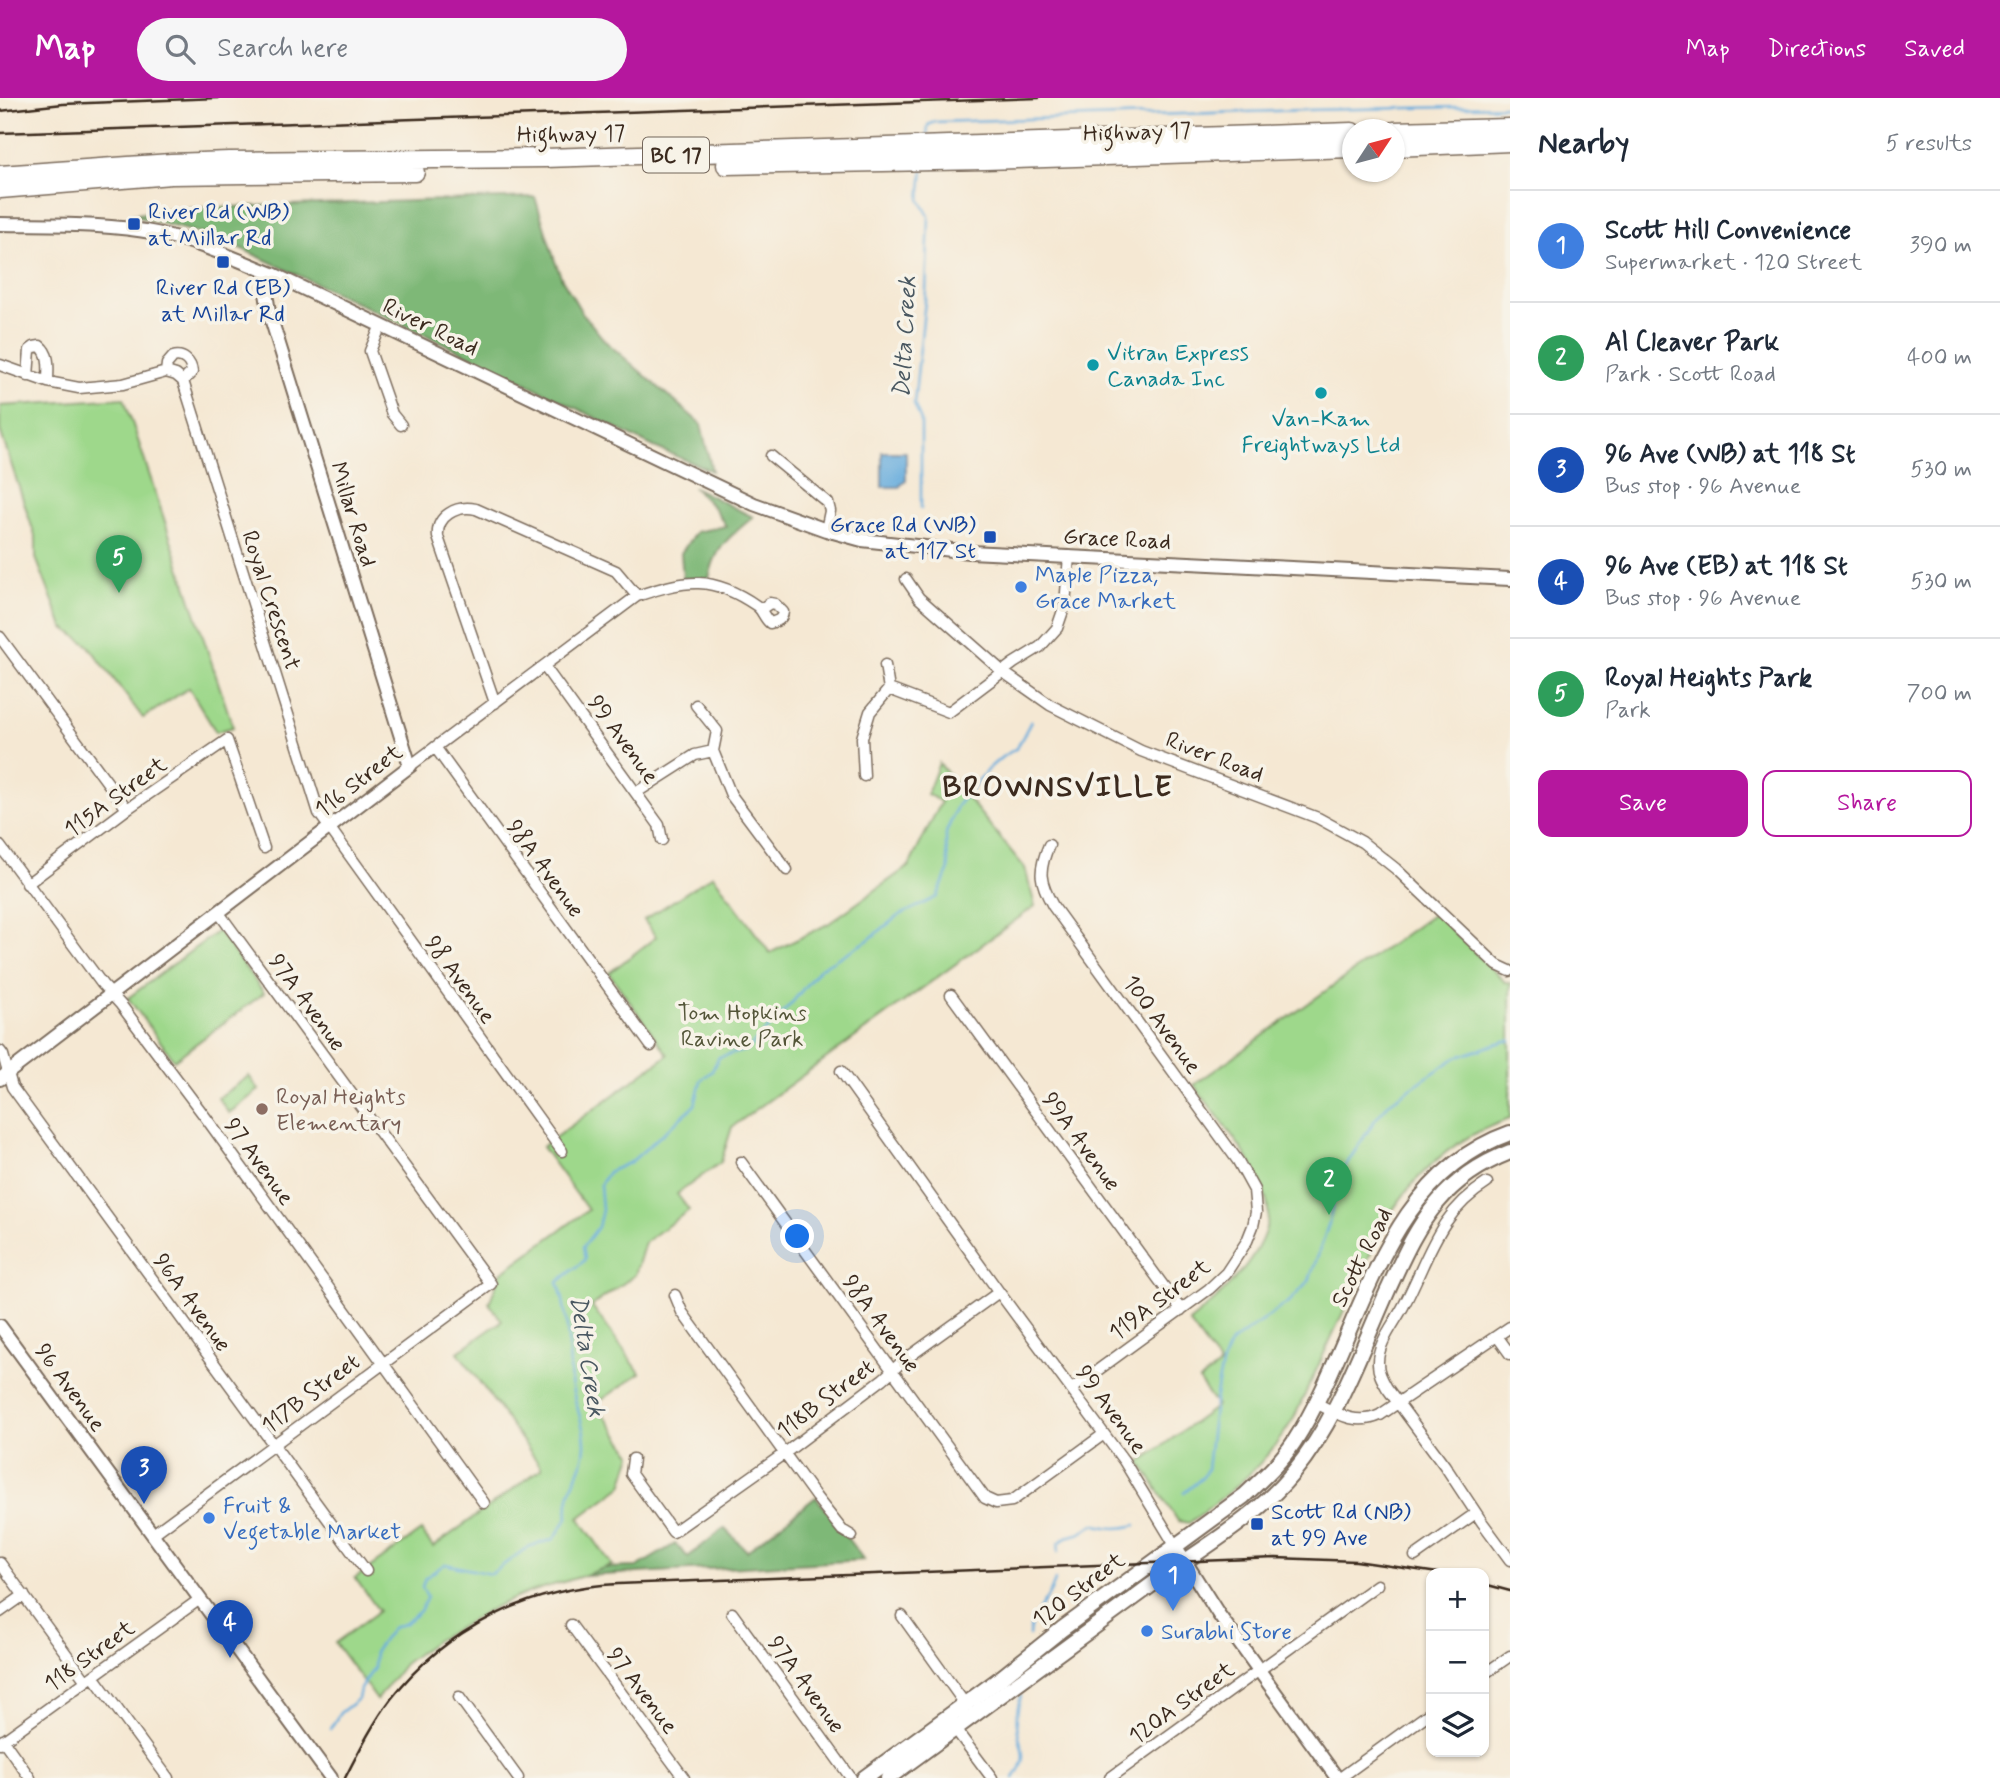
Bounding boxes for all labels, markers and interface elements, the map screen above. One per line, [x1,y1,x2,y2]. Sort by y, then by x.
search box [137,18,627,81]
text: Map [35,27,95,71]
icon: search [161,30,199,68]
text: Search here [217,32,348,66]
text: Map [1686,34,1730,65]
text: Directions [1768,34,1866,65]
text: Saved [1904,34,1965,65]
street label: Highway 17 [1082,116,1192,152]
street label: Highway 17 [517,119,625,153]
north arrow [1342,119,1405,182]
text: Nearby [1538,124,1629,163]
text: 5 results [1886,129,1972,159]
road number: BC 17 [643,138,709,172]
place label: River Rd (WB) at Millar Rd [148,198,289,254]
text: Scott Hill Convenience [1605,214,1851,248]
marker: River Rd (WB) at Millar Rd [126,216,142,232]
text: 1 [1556,231,1566,261]
text: 390 m [1910,231,1972,261]
text: Supermarket · 120 Street [1605,248,1862,278]
marker: River Rd (EB) at Millar Rd [215,254,231,270]
place label: River Rd (EB) at Millar Rd [156,274,290,330]
water label: Delta Creek [887,275,924,399]
street label: River Road [377,292,483,364]
text: Al Cleaver Park [1605,326,1779,360]
place label: Vitran Express Canada Inc [1107,339,1249,395]
text: 2 [1555,343,1567,373]
text: 400 m [1907,343,1972,373]
marker: Vitran Express Canada Inc [1085,357,1101,373]
text: Park · Scott Road [1605,360,1776,390]
marker: Van-Kam Freightways Ltd [1313,385,1329,401]
place label: Van-Kam Freightways Ltd [1242,405,1400,461]
text: 96 Ave (WB) at 118 St [1605,438,1855,472]
text: 3 [1556,455,1566,485]
text: 530 m [1910,455,1972,485]
street label: Millar Road [322,458,382,571]
text: Bus stop · 96 Avenue [1605,472,1801,502]
place label: Grace Rd (WB) at 117 St [830,511,976,567]
street label: Grace Road [1062,522,1172,558]
street label: Royal Crescent [233,527,307,674]
marker: Grace Rd (WB) at 117 St [982,529,998,545]
pin: 5 [96,535,142,593]
text: 96 Ave (EB) at 118 St [1605,550,1848,584]
place label: Maple Pizza, Grace Market [1035,561,1176,617]
text: 4 [1554,567,1568,597]
text: 530 m [1910,567,1972,597]
marker: Maple Pizza, Grace Market [1013,579,1029,595]
text: Bus stop · 96 Avenue [1605,584,1801,614]
text: Royal Heights Park [1605,662,1812,696]
text: 5 [1554,679,1568,709]
text: 700 m [1907,679,1972,709]
street label: 99 Avenue [580,690,665,791]
text: Park [1605,696,1651,726]
street label: River Road [1161,725,1268,790]
street label: 116 Street [309,738,409,825]
street label: 115A Street [59,750,174,845]
district label: BROWNSVILLE [942,768,1174,807]
button: Save [1538,770,1748,837]
button: Share [1762,770,1972,837]
street label: 98A Avenue [499,814,590,924]
street label: 98 Avenue [417,930,502,1030]
street label: 97A Avenue [261,948,352,1058]
street label: 100 Avenue [1115,970,1207,1081]
park label: Tom Hopkins Ravine Park [677,999,807,1055]
place label: Royal Heights Elementary [276,1083,406,1139]
street label: 99A Avenue [1034,1087,1126,1198]
marker: Royal Heights Elementary [254,1101,270,1117]
street label: 97 Avenue [217,1112,300,1212]
pin: 2 [1306,1157,1352,1215]
street label: Scott Road [1325,1203,1401,1313]
your location [780,1219,814,1253]
street label: 96A Avenue [146,1248,237,1358]
street label: 119A Street [1104,1252,1217,1348]
street label: 98A Avenue [835,1269,926,1379]
water label: Delta Creek [562,1293,611,1419]
street label: 96 Avenue [27,1338,112,1438]
street label: 117B Street [256,1348,366,1441]
street label: 118B Street [771,1353,881,1446]
street label: 99 Avenue [1068,1360,1153,1461]
pin: 3 [121,1446,167,1504]
place label: Fruit & Vegetable Market [223,1492,401,1550]
place label: Scott Rd (NB) at 99 Ave [1271,1498,1411,1554]
marker: Fruit & Vegetable Market [201,1510,217,1526]
marker: Scott Rd (NB) at 99 Ave [1249,1516,1265,1532]
street label: 120 Street [1027,1546,1132,1635]
pin: 1 [1150,1553,1196,1611]
map controls [1426,1568,1489,1757]
button: + [1426,1568,1489,1631]
pin: 4 [207,1600,253,1658]
street label: 118 Street [39,1613,142,1700]
place label: Surabhi Store [1161,1618,1292,1648]
marker: Surabhi Store [1139,1623,1155,1639]
street label: 97A Avenue [760,1630,851,1740]
button: − [1426,1631,1489,1694]
street label: 97 Avenue [599,1642,684,1741]
street label: 120A Street [1123,1655,1241,1752]
button: layers [1426,1694,1489,1757]

